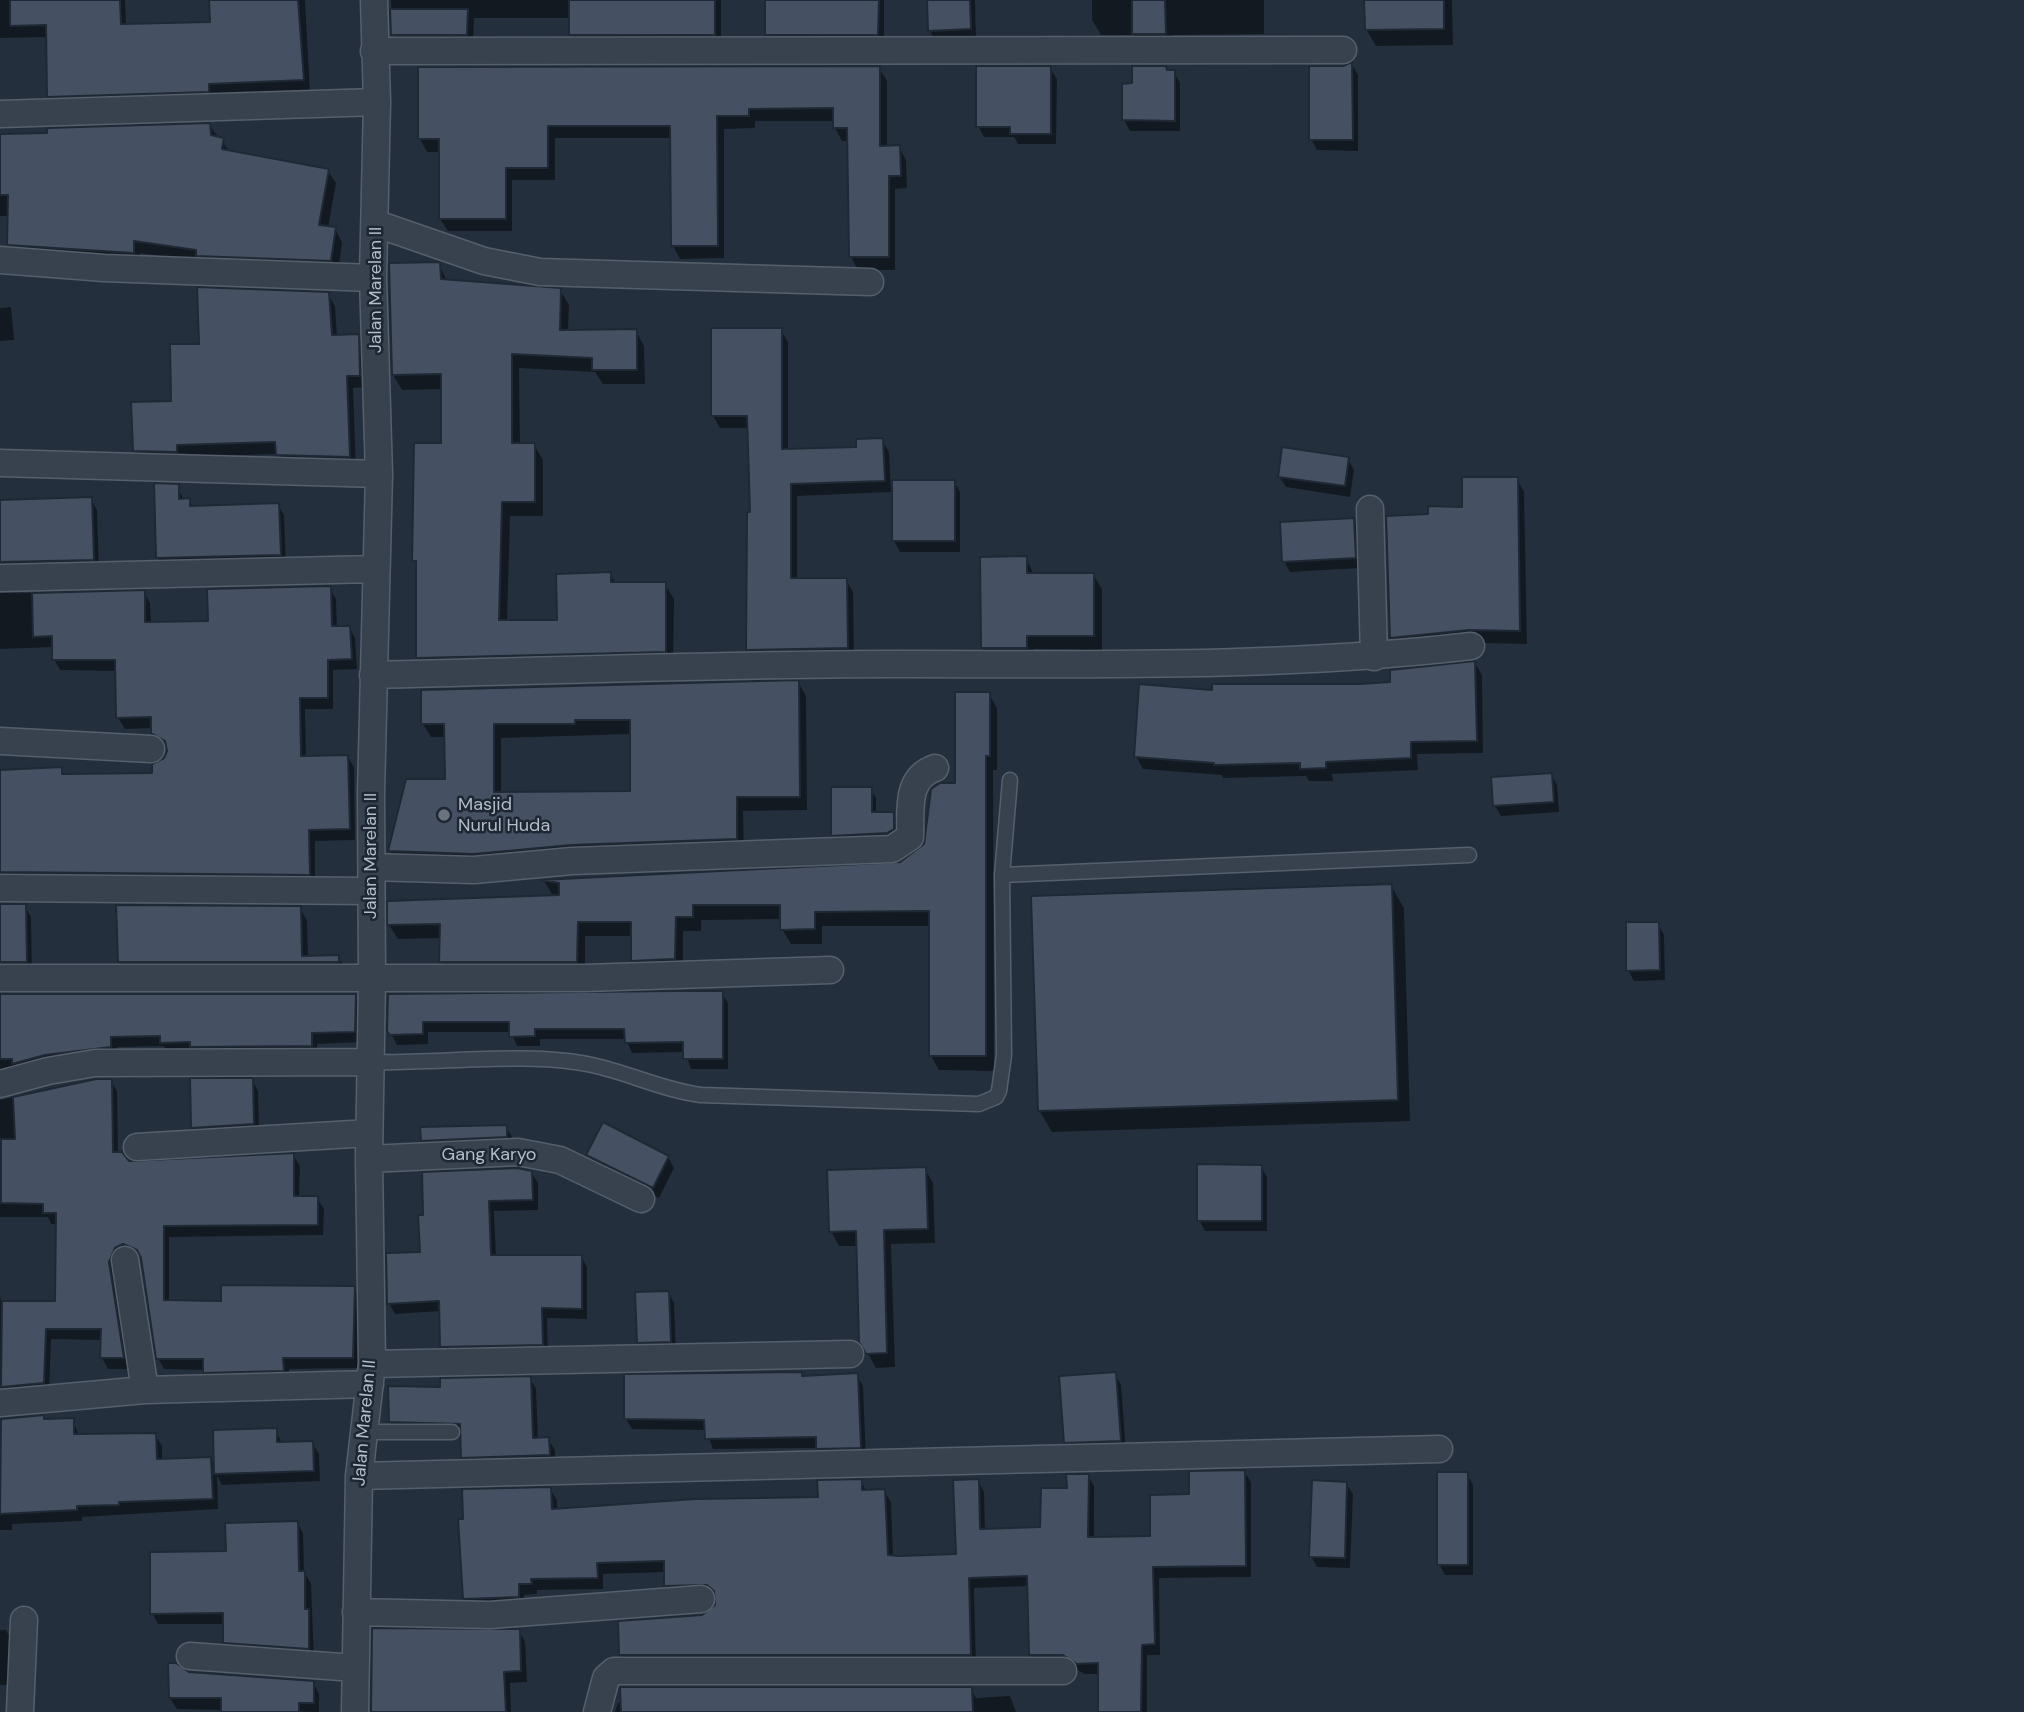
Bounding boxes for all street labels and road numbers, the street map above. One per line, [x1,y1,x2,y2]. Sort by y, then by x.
street label: Jalan Marelan II [365,227,387,353]
street label: Jalan Marelan II [360,793,382,919]
street label: Gang Karyo [441,1144,537,1166]
street label: Jalan Marelan II [349,1359,381,1487]

